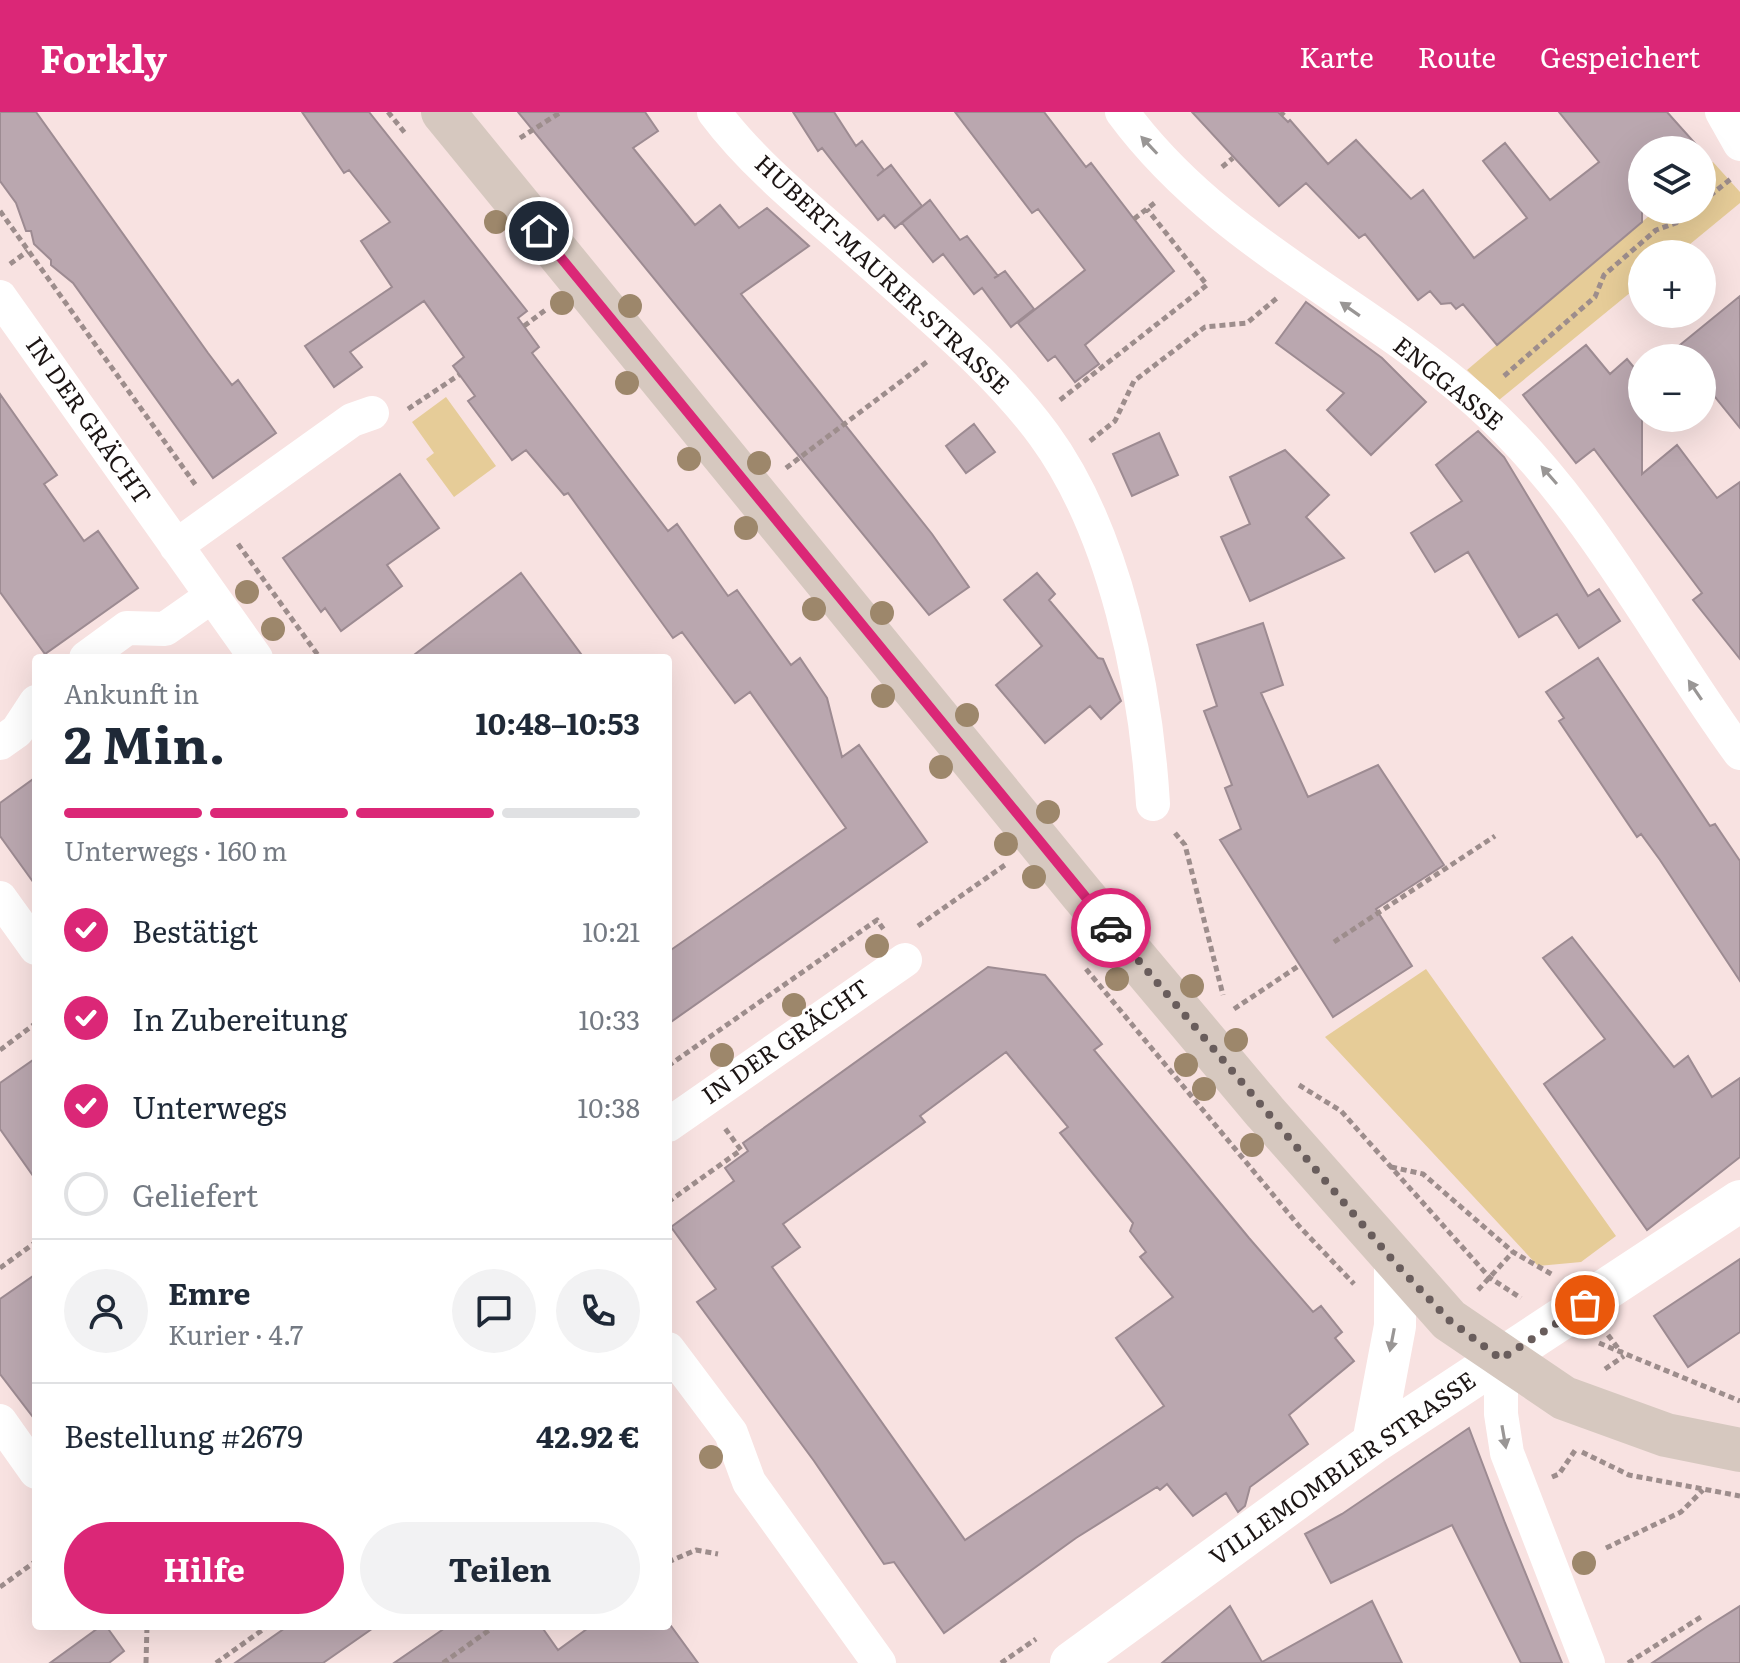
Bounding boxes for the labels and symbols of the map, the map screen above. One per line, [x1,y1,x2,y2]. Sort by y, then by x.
one-way arrow [1140,136,1158,155]
street label: HUBERT-MAURER-STRASSE [748,145,1019,401]
pin [505,197,573,265]
one-way arrow [1339,301,1361,317]
street label: ENGGASSE [1387,327,1512,437]
street label: IN DER GRÄCHT [19,329,161,511]
one-way arrow [1541,465,1558,485]
one-way arrow [1688,679,1702,701]
courier [1071,888,1151,968]
street label: IN DER GRÄCHT [694,969,876,1111]
pin [1551,1271,1619,1339]
one-way arrow [1386,1328,1398,1353]
street label: VILLEMOMBLER STRASSE [1201,1361,1482,1573]
one-way arrow [1498,1424,1511,1449]

